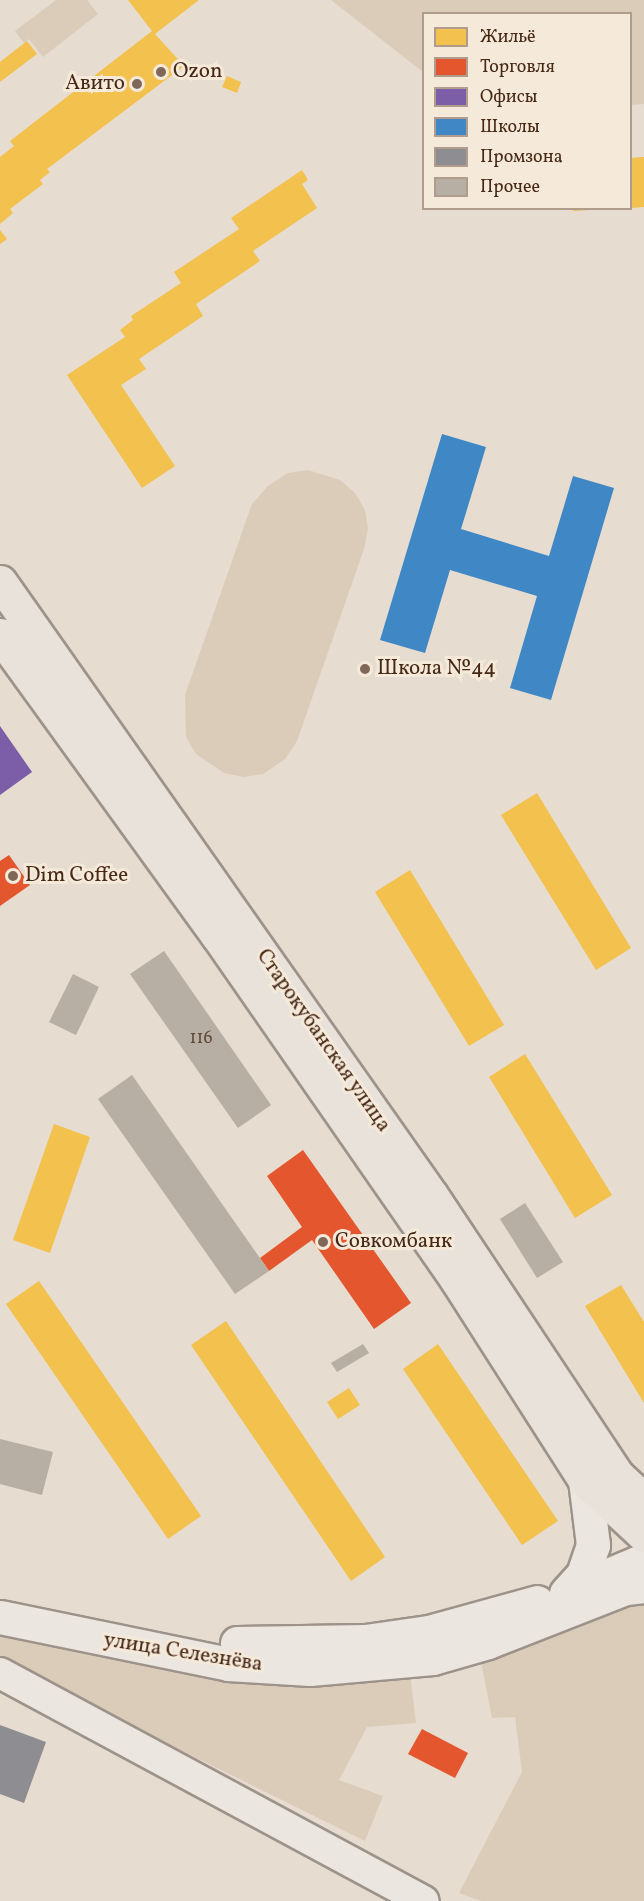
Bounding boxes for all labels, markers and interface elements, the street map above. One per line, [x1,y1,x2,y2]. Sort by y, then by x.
legend [422,12,632,210]
text: Жильё [480,25,536,50]
text: Торговля [480,55,555,80]
place label: Ozon [173,59,223,85]
marker: Ozon [154,65,168,79]
place label: Авито [65,71,125,97]
marker: Авито [130,77,144,91]
text: Офисы [480,85,537,110]
text: Школы [480,115,540,140]
text: Промзона [480,145,563,170]
text: Прочее [480,175,540,200]
place label: Школа №44 [377,656,496,682]
marker: Школа №44 [358,662,372,676]
place label: Dim Coffee [25,863,128,889]
marker: Dim Coffee [6,869,20,883]
street label: Старокубанская улица [250,944,396,1138]
house number: 116 [189,1028,213,1050]
place label: Совкомбанк [335,1229,452,1255]
marker: Совкомбанк [316,1235,330,1249]
street label: улица Селезнёва [102,1628,264,1678]

